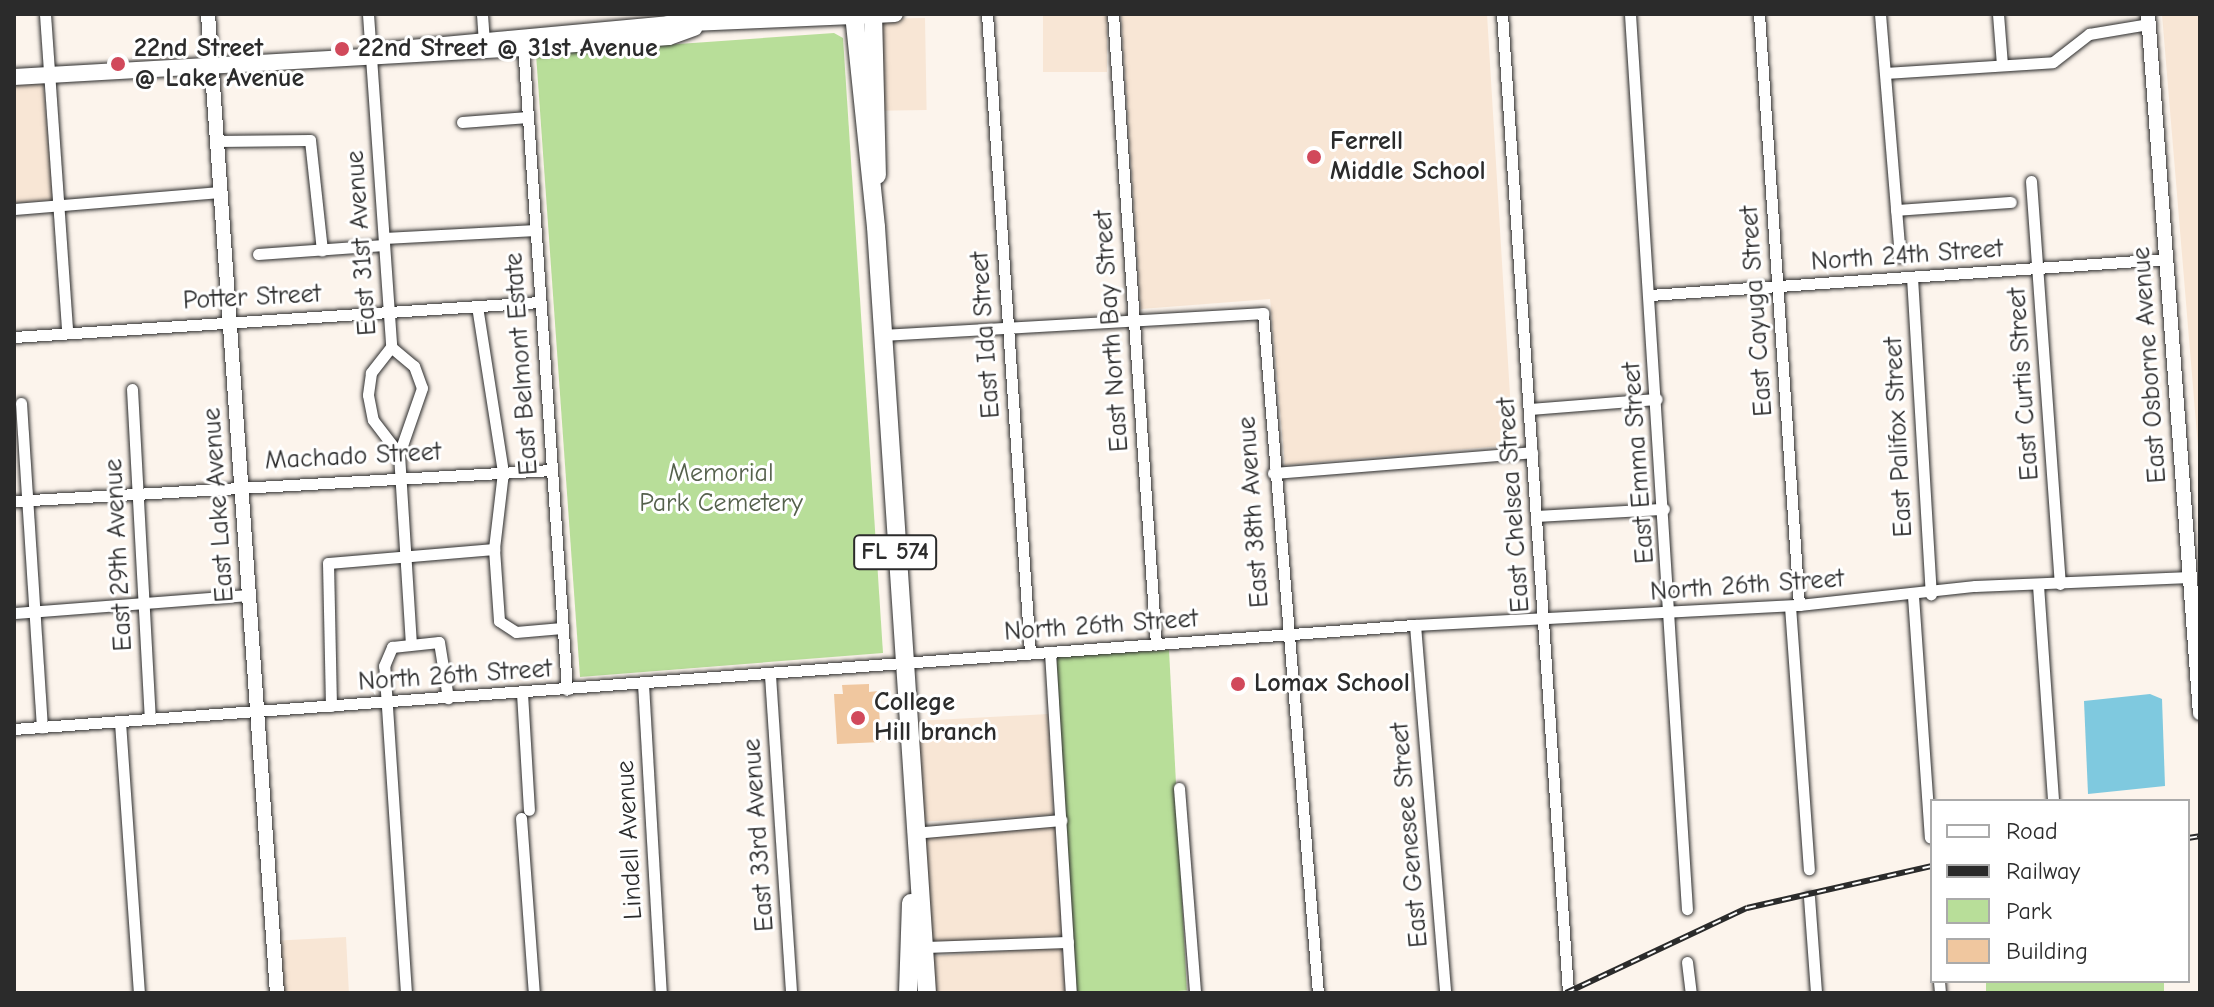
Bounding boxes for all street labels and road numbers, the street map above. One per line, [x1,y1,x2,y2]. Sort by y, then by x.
street label: East 31st Avenue [340,149,384,337]
street label: East Cayuga Street [1734,205,1780,417]
street label: East North Bay Street [1088,209,1136,453]
street label: North 24th Street [1810,234,2004,278]
street label: East Osborne Avenue [2126,246,2174,484]
street label: East Ida Street [965,251,1007,419]
street label: East Belmont Estate [499,252,545,476]
street label: Potter Street [182,279,322,317]
street label: East Curtis Street [2002,286,2046,482]
street label: East Palifox Street [1878,336,1920,538]
street label: East Emma Street [1616,361,1662,565]
street label: East Chelsea Street [1491,396,1537,614]
street label: East Lake Avenue [197,407,241,603]
street label: East 38th Avenue [1232,415,1276,609]
street label: Machado Street [264,437,442,477]
street label: East 29th Avenue [98,458,140,652]
road number: FL 574 [853,532,937,572]
street label: North 26th Street [1649,564,1845,608]
street label: North 26th Street [1003,604,1199,648]
street label: North 26th Street [357,654,553,698]
street label: East Genesee Street [1385,721,1435,949]
street label: East 33rd Avenue [737,737,781,933]
street label: Lindell Avenue [610,760,650,920]

